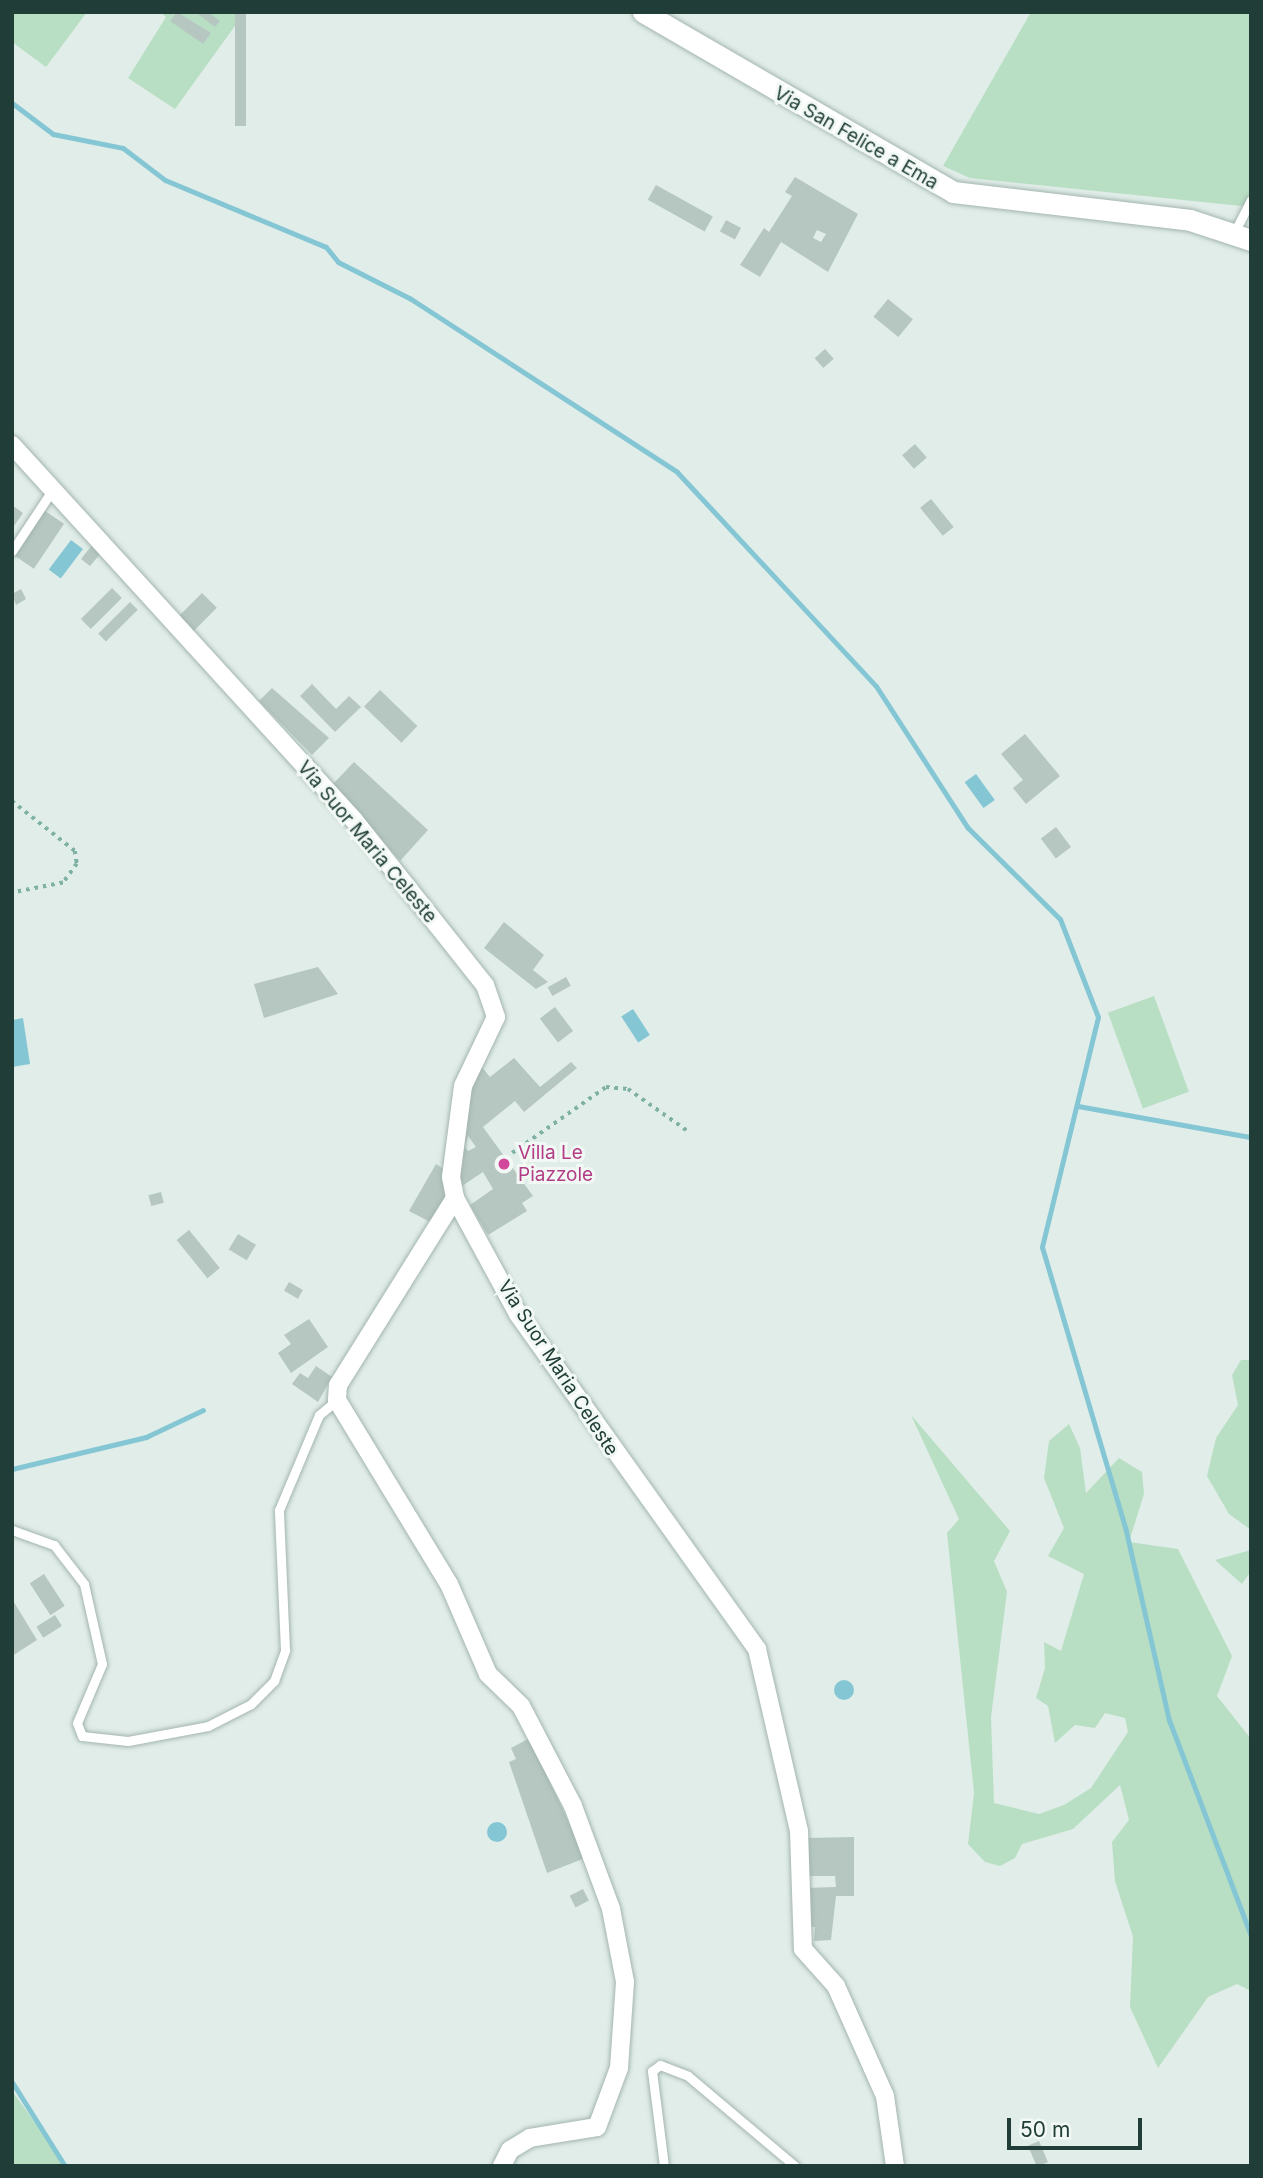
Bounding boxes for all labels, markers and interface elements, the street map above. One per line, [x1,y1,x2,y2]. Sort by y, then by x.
street label: Via San Felice a Ema [770,82,942,194]
street label: Via Suor Maria Celeste [292,756,442,928]
place label: Villa Le Piazzole [518,1142,593,1186]
marker: Villa Le Piazzole [496,1156,512,1172]
street label: Via Suor Maria Celeste [493,1276,623,1460]
scale bar [1011,2104,1146,2148]
text: 50 m [1020,2117,1070,2142]

